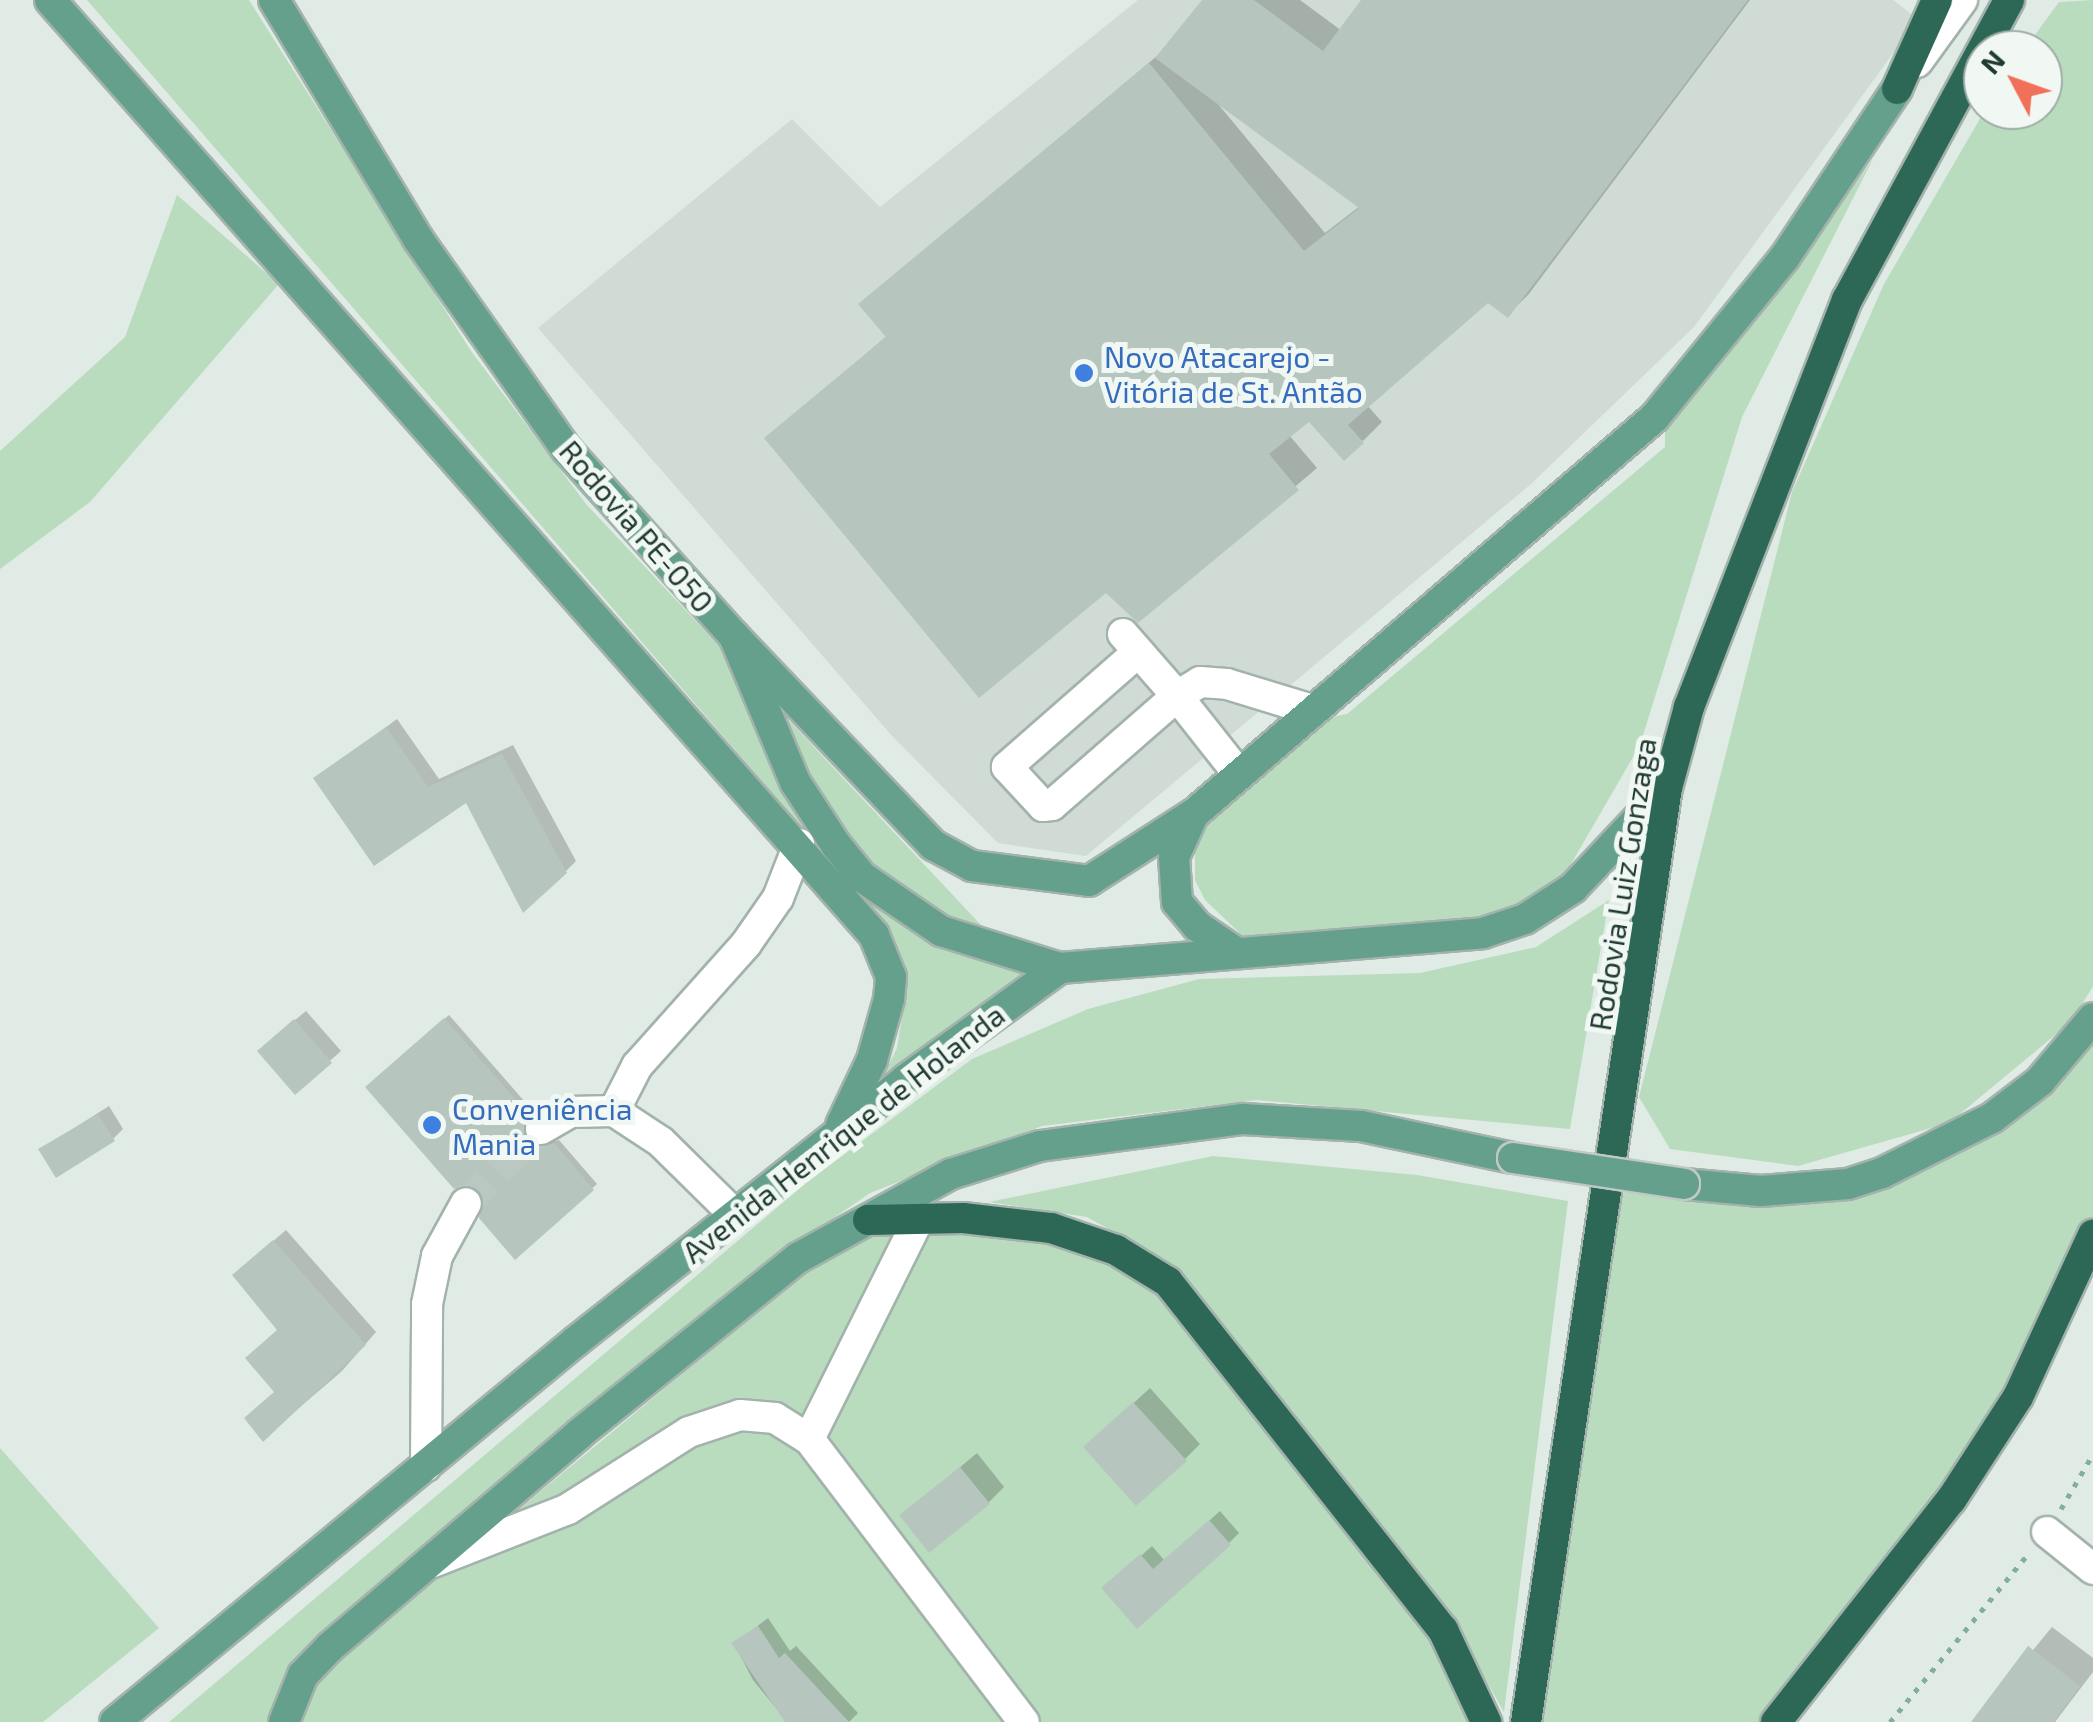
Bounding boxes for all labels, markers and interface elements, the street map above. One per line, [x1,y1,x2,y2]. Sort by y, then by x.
north arrow [1963,30,2063,130]
text: N [1972,43,2011,80]
place label: Novo Atacarejo - Vitória de St. Antão [1104,338,1363,408]
marker: Novo Atacarejo - Vitória de St. Antão [1073,362,1095,384]
street label: Rodovia PE-050 [553,433,721,619]
street label: Rodovia Luiz Gonzaga [1581,735,1663,1033]
street label: Avenida Henrique de Holanda [675,996,1011,1270]
place label: Conveniência Mania [452,1090,632,1160]
marker: Conveniência Mania [421,1114,443,1136]

